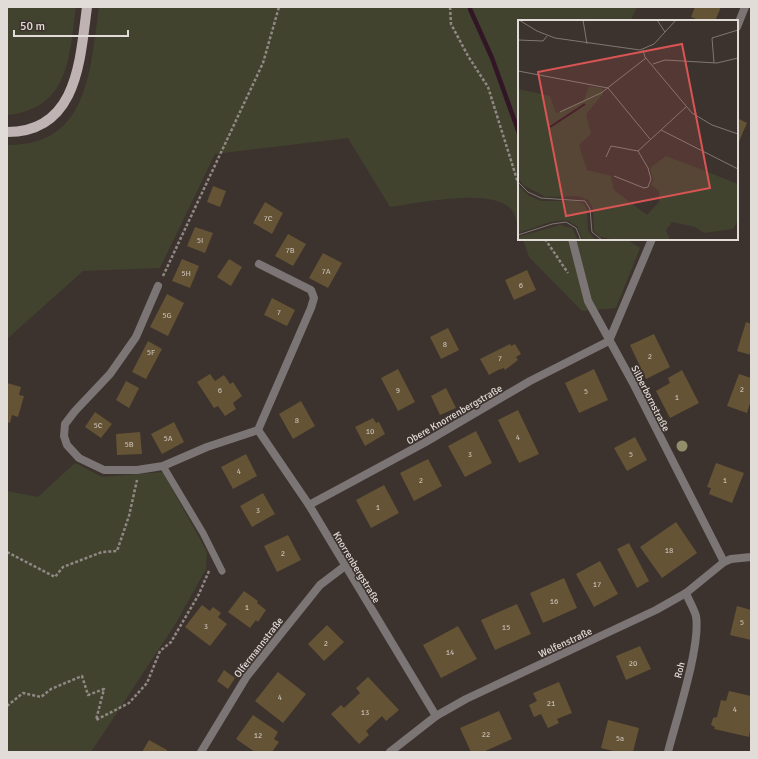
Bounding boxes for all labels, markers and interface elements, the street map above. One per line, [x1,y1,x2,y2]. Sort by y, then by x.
scale bar [14,12,128,38]
text: 50 m [20,19,45,34]
inset map [518,20,738,240]
house number: 7C [263,213,273,223]
house number: 5I [197,235,203,245]
house number: 7B [285,245,295,255]
house number: 7A [321,266,331,276]
house number: 5H [181,268,191,278]
house number: 6 [519,280,523,290]
house number: 7 [277,307,281,317]
house number: 5G [162,310,172,320]
house number: 8 [443,339,447,349]
house number: 5F [147,347,155,357]
house number: 2 [648,351,652,361]
house number: 7 [498,353,502,363]
street label: Silberbornstraße [628,363,672,434]
street label: Obere Knorrenbergstraße [404,382,505,447]
house number: 2 [740,384,744,394]
house number: 6 [218,385,222,395]
house number: 9 [396,385,400,395]
house number: 5 [584,386,588,396]
house number: 1 [675,392,679,402]
house number: 8 [295,415,299,425]
house number: 5C [93,420,103,430]
house number: 10 [366,426,374,436]
house number: 4 [516,432,521,442]
house number: 5A [163,433,173,443]
house number: 5B [124,439,134,449]
house number: 3 [468,449,472,459]
house number: 5 [629,449,633,459]
house number: 4 [237,466,242,476]
house number: 2 [419,475,423,485]
house number: 1 [723,475,727,485]
house number: 1 [376,502,380,512]
house number: 3 [256,505,260,515]
street label: Knorrenbergstraße [330,530,382,605]
house number: 18 [665,545,673,555]
house number: 2 [281,548,285,558]
house number: 17 [593,579,601,589]
house number: 16 [550,596,558,606]
house number: 1 [245,602,249,612]
street label: Olfermannstraße [232,615,286,680]
house number: 5 [740,617,744,627]
house number: 3 [204,621,208,631]
house number: 15 [502,622,510,632]
street label: Welfenstraße [537,625,594,661]
house number: 2 [324,638,328,648]
house number: 14 [446,647,455,657]
house number: 20 [629,658,637,668]
street label: Roh [672,661,688,680]
house number: 4 [278,692,283,702]
house number: 21 [547,698,555,708]
house number: 4 [733,704,738,714]
house number: 13 [361,707,369,717]
house number: 22 [482,729,490,739]
house number: 12 [254,730,262,740]
house number: 5a [616,733,624,743]

